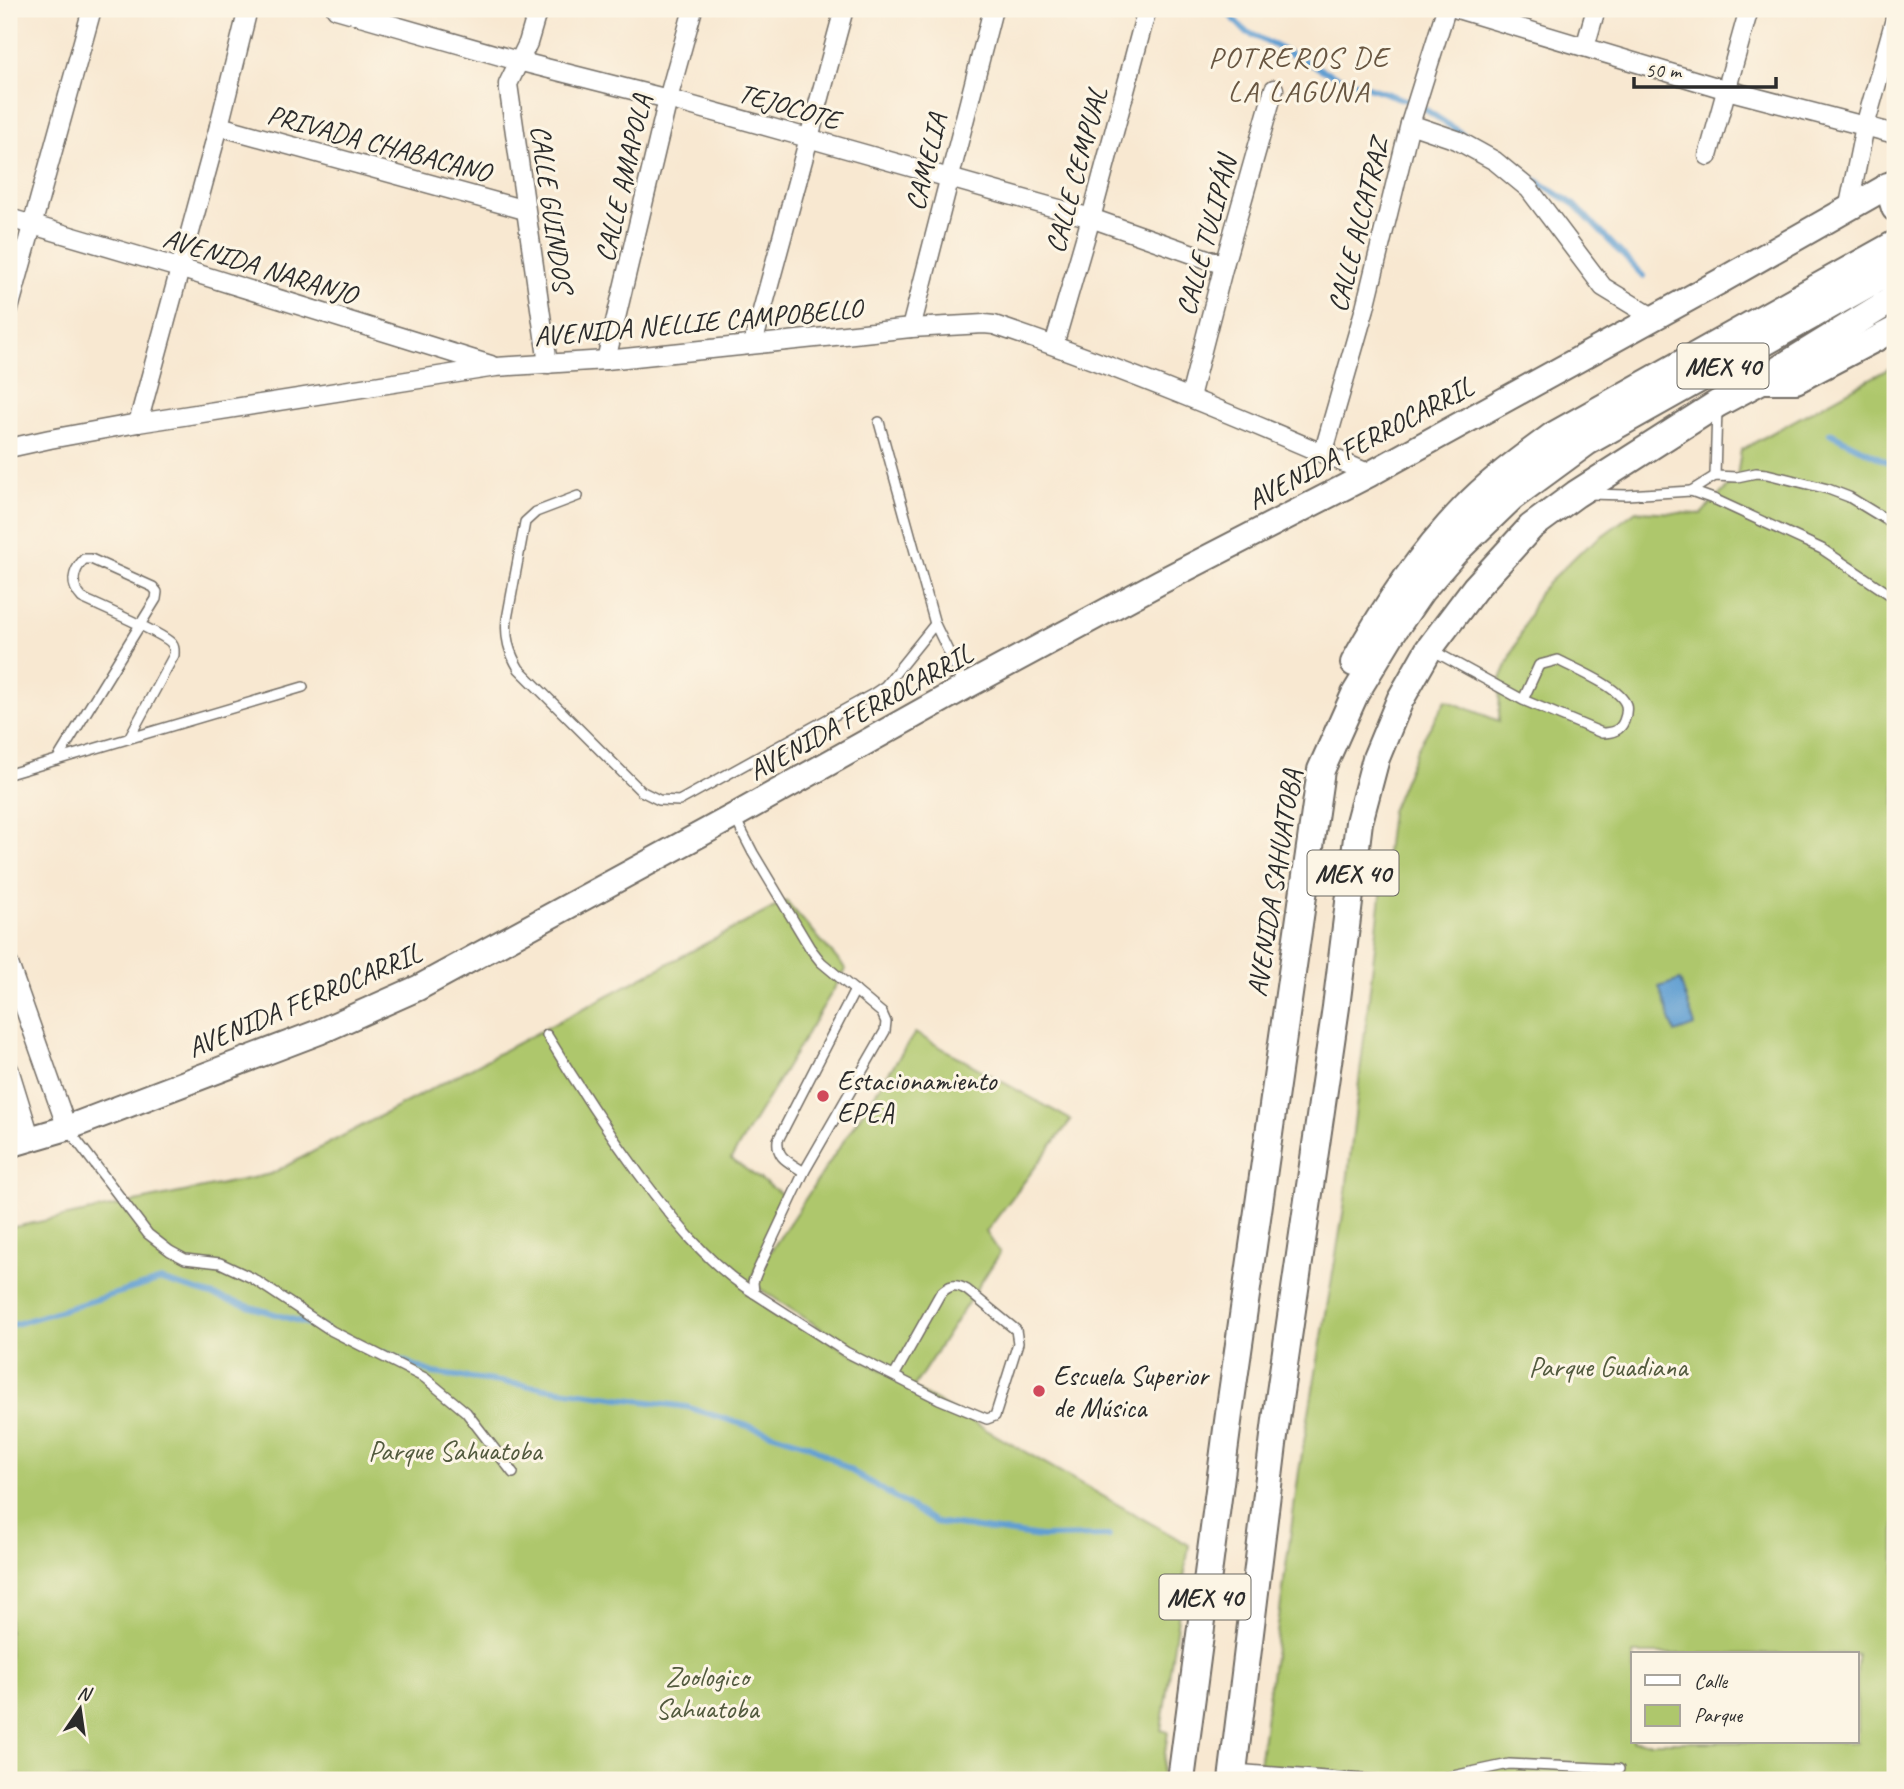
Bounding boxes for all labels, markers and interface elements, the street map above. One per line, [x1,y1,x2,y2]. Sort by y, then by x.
district label: POTREROS DE LA LAGUNA [1208,38,1392,110]
scale bar [1634,46,1776,90]
text: 50 m [1645,57,1683,83]
street label: TEJOCOTE [734,75,847,138]
street label: CALLE CEMPUAL [1037,82,1115,257]
street label: CALLE AMAPOLA [587,90,659,265]
street label: PRIVADA CHABACANO [264,96,497,190]
street label: CAMELIA [897,108,955,214]
street label: CALLE GUINDOS [523,123,582,299]
street label: CALLE ALCATRAZ [1320,130,1398,315]
street label: CALLE TULIPÁN [1168,149,1245,319]
street label: AVENIDA NARANJO [159,220,364,313]
street label: AVENIDA NELLIE CAMPOBELLO [532,290,867,354]
road number: MEX 40 [1678,344,1768,388]
street label: AVENIDA FERROCARRIL [1241,368,1480,517]
street label: AVENIDA FERROCARRIL [742,635,979,788]
street label: AVENIDA SAHUATOBA [1239,766,1309,999]
road number: MEX 40 [1308,850,1398,895]
street label: AVENIDA FERROCARRIL [182,935,427,1065]
place label: Estacionamiento EPEA [837,1063,999,1130]
marker: Estacionamiento EPEA [815,1088,831,1104]
park label: Parque Guadiana [1529,1349,1689,1384]
place label: Escuela Superior de Música [1053,1358,1210,1425]
marker: Escuela Superior de Música [1031,1383,1047,1399]
park label: Parque Sahuatoba [368,1433,544,1468]
road number: MEX 40 [1160,1574,1250,1620]
legend [1631,1652,1858,1744]
park label: Zoologico Sahuatoba [656,1659,760,1726]
text: Calle [1694,1668,1728,1694]
north arrow [46,1674,116,1744]
text: N [75,1680,95,1707]
text: Parque [1694,1702,1743,1728]

